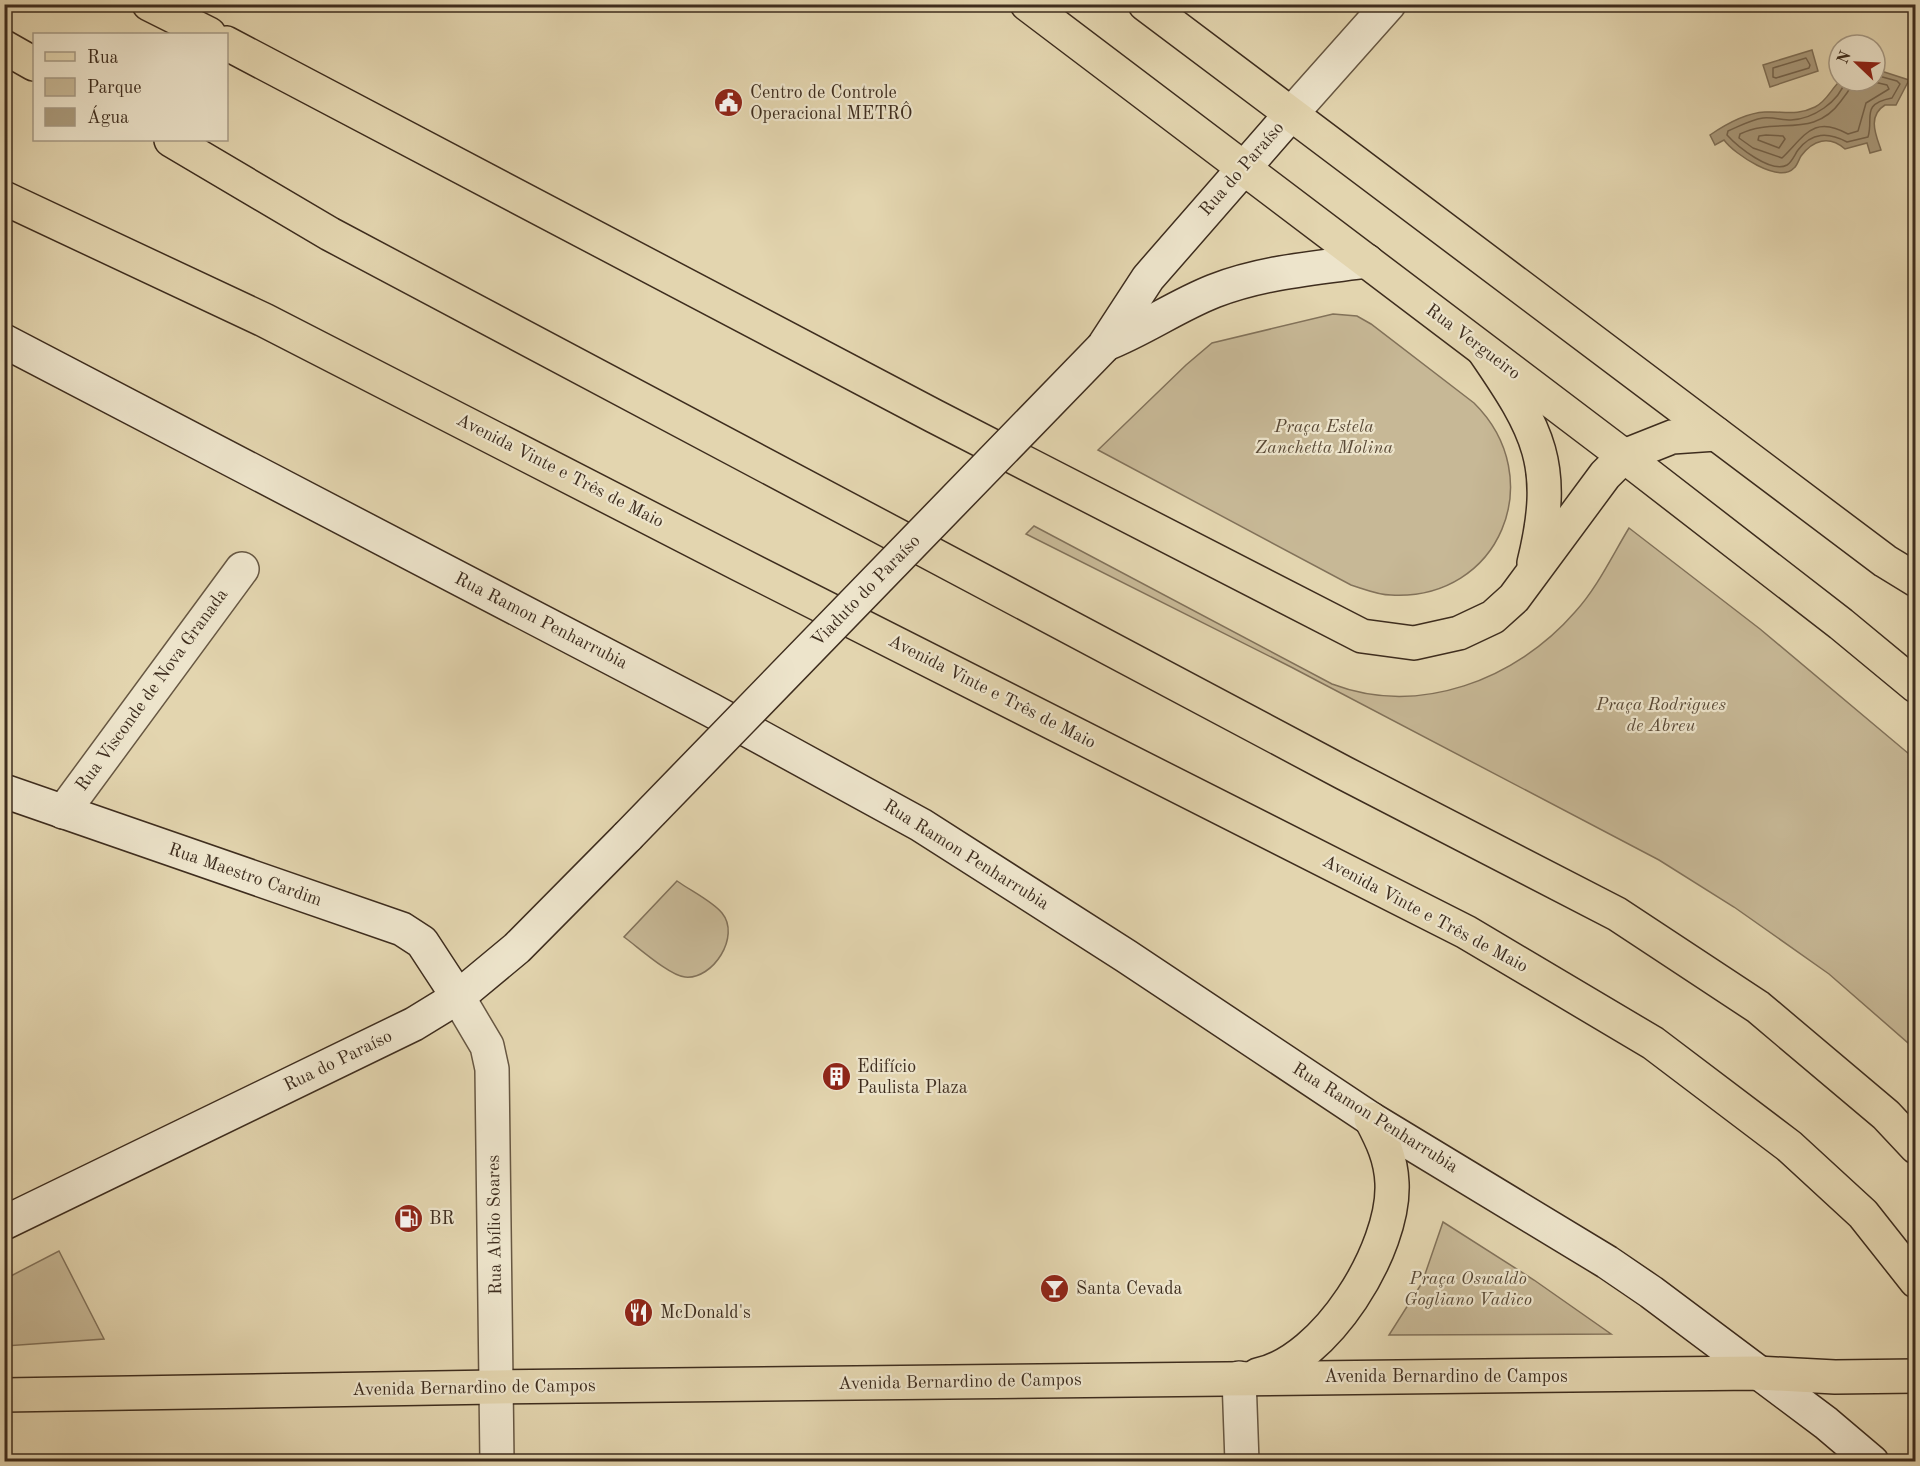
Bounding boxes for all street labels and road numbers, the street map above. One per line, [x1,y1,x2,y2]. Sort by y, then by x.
street label: Rua do Paraíso [1196,119,1288,219]
street label: Rua Vergueiro [1422,301,1524,383]
street label: Avenida Vinte e Três de Maio [453,411,667,531]
street label: Viaduto do Paraíso [808,532,924,650]
street label: Rua Ramon Penharrubia [452,570,630,673]
street label: Rua Visconde de Nova Granada [73,585,231,794]
street label: Avenida Vinte e Três de Maio [885,632,1099,752]
street label: Rua Ramon Penharrubia [880,797,1052,913]
street label: Rua Maestro Cardim [166,840,324,910]
street label: Avenida Vinte e Três de Maio [1319,852,1531,976]
street label: Rua do Paraíso [281,1027,395,1095]
street label: Rua Ramon Penharrubia [1289,1060,1461,1176]
street label: Rua Abílio Soares [485,1154,505,1295]
street label: Avenida Bernardino de Campos [1324,1368,1568,1386]
street label: Avenida Bernardino de Campos [838,1371,1082,1393]
street label: Avenida Bernardino de Campos [352,1377,596,1399]

